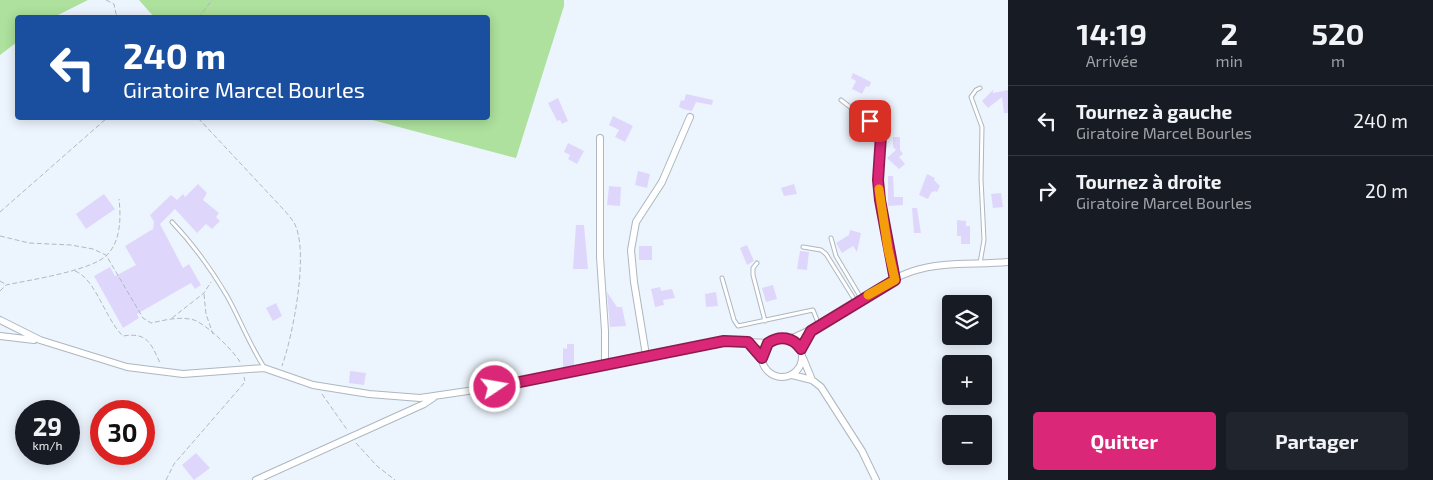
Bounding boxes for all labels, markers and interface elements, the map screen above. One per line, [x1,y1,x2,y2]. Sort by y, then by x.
text: 14:19 [1077,15,1147,51]
text: 2 [1221,15,1238,51]
text: 520 [1311,15,1364,51]
text: 240 m [123,34,226,76]
icon: left [40,35,105,100]
text: Arrivée [1086,51,1138,70]
text: min [1216,51,1243,70]
text: m [1331,51,1345,70]
text: Giratoire Marcel Bourles [123,76,365,102]
pin [849,100,891,142]
text: Tournez à gauche [1076,100,1232,123]
icon: arrive [856,107,884,135]
icon: left [1033,107,1061,135]
text: 240 m [1353,109,1408,132]
text: Giratoire Marcel Bourles [1076,123,1252,142]
text: Tournez à droite [1076,170,1222,193]
icon: right [1033,177,1061,205]
text: 20 m [1365,179,1408,202]
text: Giratoire Marcel Bourles [1076,193,1252,212]
map controls [942,295,992,465]
button: layers [942,295,992,345]
button: + [942,355,992,405]
position arrow [468,360,520,412]
speed limit sign: 30 [90,400,155,465]
text: 29 [33,411,62,441]
button: Quitter [1033,412,1216,470]
button: Partager [1226,412,1408,470]
button: − [942,415,992,465]
text: km/h [33,438,62,452]

